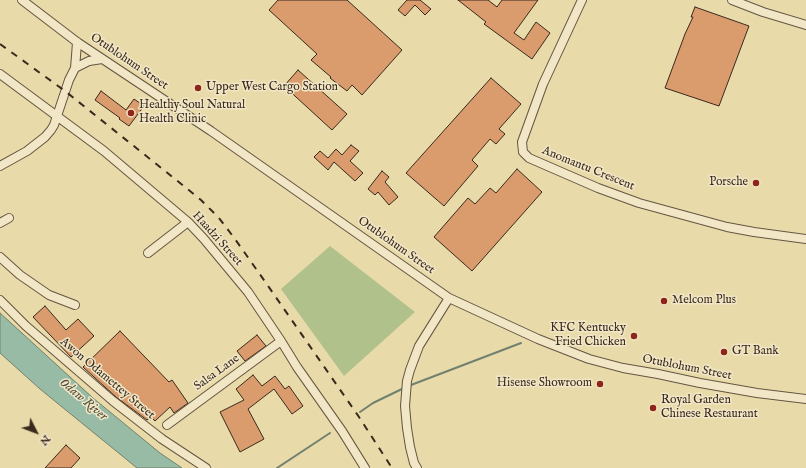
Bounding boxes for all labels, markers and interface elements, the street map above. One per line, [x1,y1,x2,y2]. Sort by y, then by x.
street label: Otublohum Street [87,31,171,93]
place label: Upper West Cargo Station [206,81,338,95]
marker: Upper West Cargo Station [193,83,203,93]
place label: Healthy Soul Natural Health Clinic [139,99,245,127]
marker: Healthy Soul Natural Health Clinic [126,108,136,118]
street label: Anomantu Crescent [540,144,636,194]
place label: Porsche [709,176,748,190]
marker: Porsche [751,178,761,188]
street label: Haadzi Street [189,209,245,269]
street label: Otublohum Street [355,214,437,278]
place label: Melcom Plus [672,294,736,308]
marker: Melcom Plus [659,296,669,306]
place label: KFC Kentucky Fried Chicken [550,322,626,350]
marker: KFC Kentucky Fried Chicken [629,331,639,341]
street label: Awon Odamettey Street [57,335,157,423]
place label: GT Bank [732,345,779,359]
marker: GT Bank [719,347,729,357]
street label: Salsa Lane [192,352,242,394]
street label: Otublohum Street [641,352,733,384]
water label: Odaw River [56,375,110,425]
place label: Hisense Showroom [497,377,592,391]
marker: Hisense Showroom [595,379,605,389]
place label: Royal Garden Chinese Restaurant [661,394,758,422]
marker: Royal Garden Chinese Restaurant [648,403,658,413]
north arrow [16,412,56,452]
text: N [37,432,53,448]

